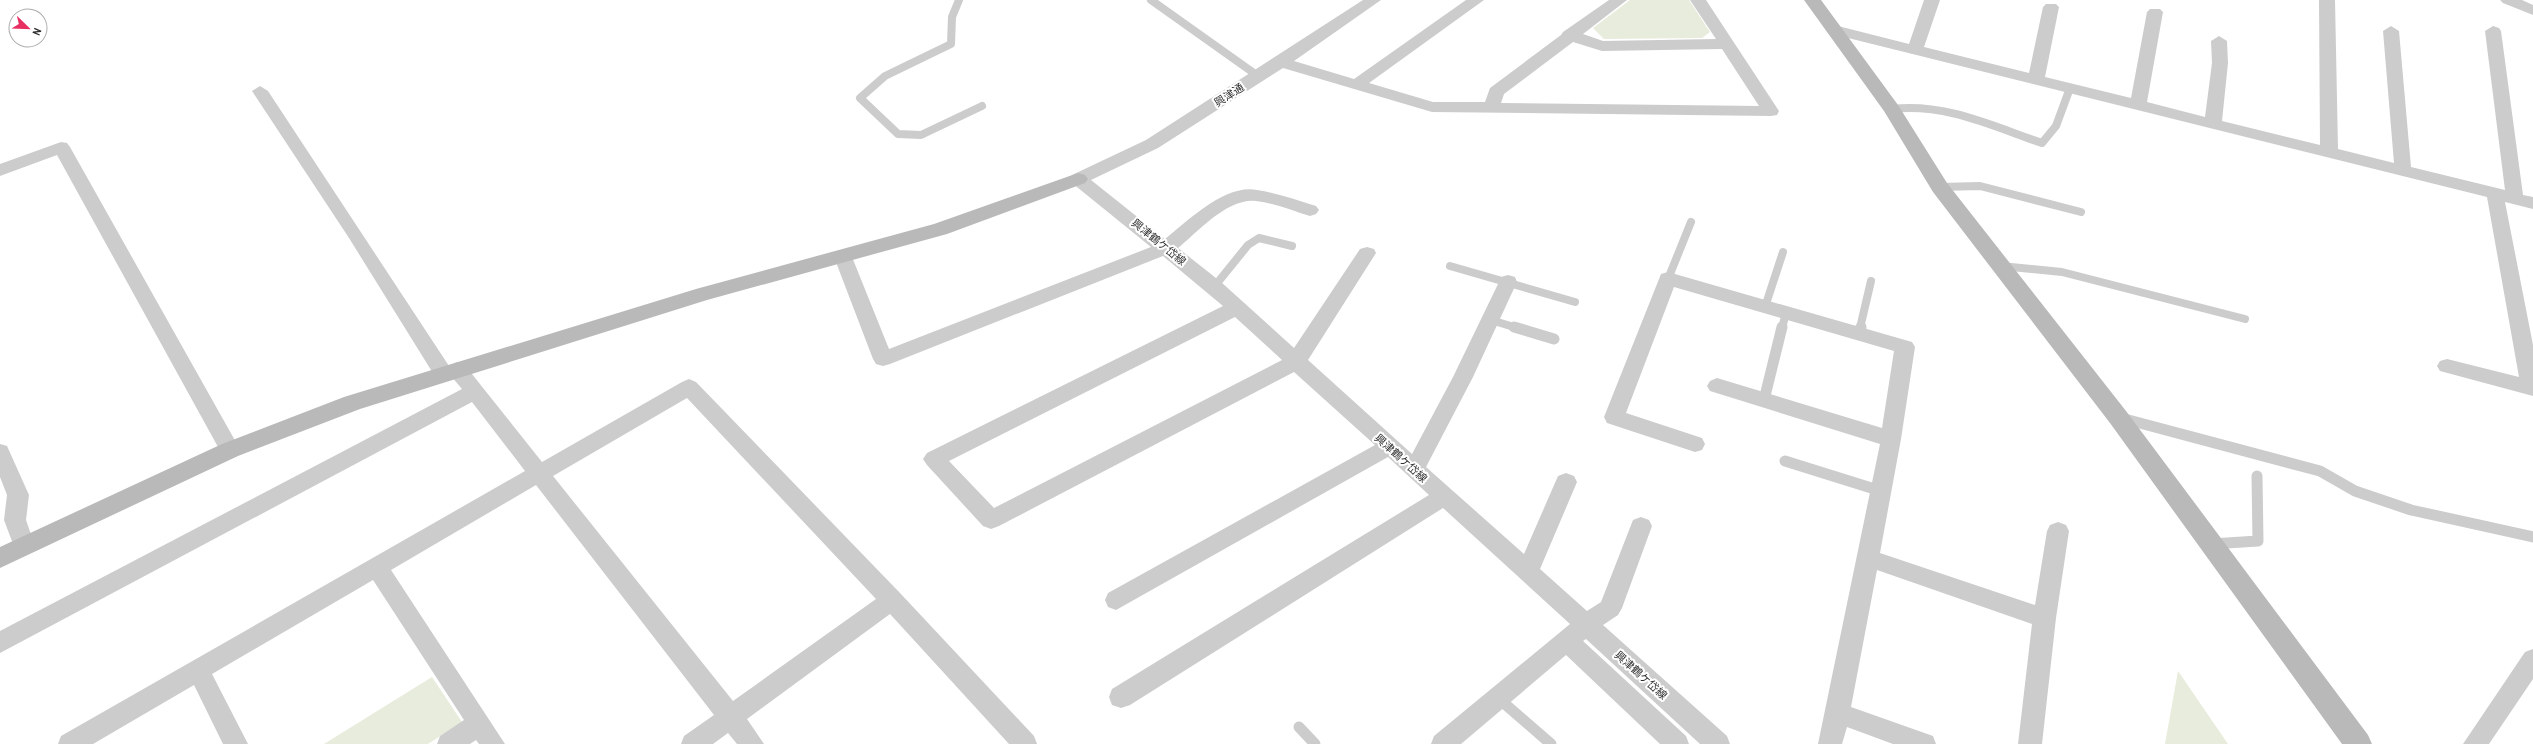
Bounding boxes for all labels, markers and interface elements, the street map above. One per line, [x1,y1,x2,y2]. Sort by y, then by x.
north arrow [8,8,48,48]
text: N [29,26,45,38]
street label: 興津通 [1211,80,1247,110]
street label: 興津鶴ケ岱線 [1129,216,1189,268]
street label: 興津鶴ケ岱線 [1372,431,1430,485]
street label: 興津鶴ケ岱線 [1612,648,1670,702]

